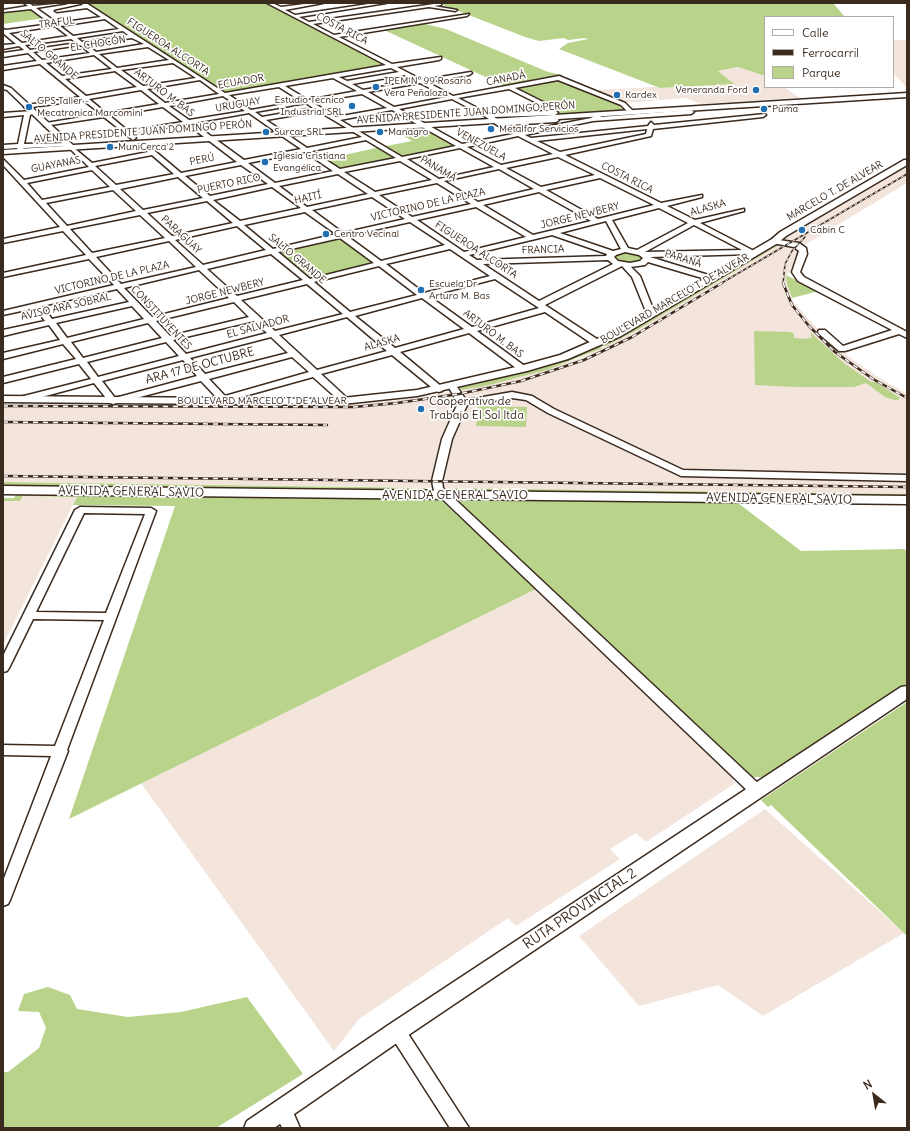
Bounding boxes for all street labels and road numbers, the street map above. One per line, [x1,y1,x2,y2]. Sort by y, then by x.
street label: COSTA RICA [314,10,370,48]
street label: TRAFUL [38,15,76,31]
street label: FIGUEROA ALCORTA [125,16,211,78]
street label: SALTO GRANDE [18,27,80,83]
street label: EL CHOCÓN [69,34,127,54]
street label: ARTURO M. BAS [132,66,196,120]
street label: CANADÁ [485,69,527,89]
street label: ECUADOR [217,72,265,92]
street label: URUGUAY [214,95,262,115]
street label: AVENIDA PRESIDENTE JUAN DOMINGO PERÓN [356,99,576,127]
street label: AVENIDA PRESIDENTE JUAN DOMINGO PERÓN [33,118,253,146]
street label: VENEZUELA [454,126,508,164]
street label: PERÚ [189,152,215,168]
street label: GUAYANAS [30,154,82,176]
street label: PANAMÁ [418,154,458,184]
street label: MARCELO T. DE ALVEAR [785,159,885,223]
street label: COSTA RICA [599,160,655,196]
street label: PUERTO RICO [196,171,262,197]
street label: VICTORINO DE LA PLAZA [370,186,486,224]
street label: HAITÍ [293,189,323,207]
street label: ALASKA [689,197,727,219]
street label: JORGE NEWBERY [539,200,621,232]
street label: PARAGUAY [158,213,204,257]
street label: FIGUEROA ALCORTA [433,219,519,281]
street label: SALTO GRANDE [266,231,328,287]
street label: FRANCIA [521,243,565,257]
street label: PARANÁ [663,248,703,270]
street label: BOULEVARD MARCELO T. DE ALVEAR [599,251,751,347]
street label: VICTORINO DE LA PLAZA [54,259,170,297]
street label: JORGE NEWBERY [184,276,266,308]
street label: CONSTITUYENTES [128,283,194,353]
street label: AVISO ARA SOBRAL [20,291,112,323]
street label: ARTURO M. BAS [461,307,525,361]
street label: EL SALVADOR [226,313,290,341]
street label: ALASKA [363,332,401,354]
street label: ARA 17 DE OCTUBRE [144,345,256,387]
street label: BOULEVARD MARCELO T. DE ALVEAR [177,395,347,407]
street label: AVENIDA GENERAL SAVIO [58,484,204,500]
street label: AVENIDA GENERAL SAVIO [382,489,528,503]
street label: AVENIDA GENERAL SAVIO [706,491,852,507]
street label: RUTA PROVINCIAL 2 [520,865,640,953]

